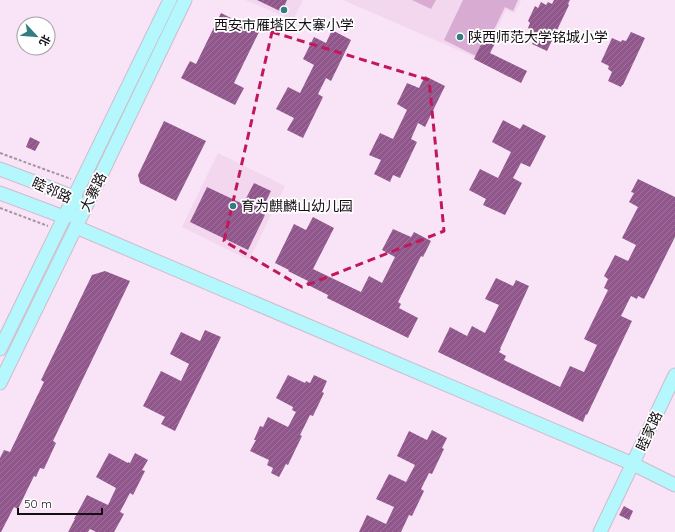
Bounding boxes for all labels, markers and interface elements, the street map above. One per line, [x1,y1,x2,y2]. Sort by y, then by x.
marker: 西安市雁塔区大寨小学 [279,5,289,15]
north arrow [16,16,56,56]
place label: 西安市雁塔区大寨小学 [214,16,354,34]
place label: 陕西师范大学铭城小学 [468,28,608,46]
text: 北 [36,32,54,48]
marker: 陕西师范大学铭城小学 [455,32,465,42]
street label: 大寨路 [76,169,110,215]
street label: 睦邻路 [29,173,75,207]
place label: 育为麒麟山幼儿园 [241,197,353,215]
marker: 育为麒麟山幼儿园 [228,201,238,211]
street label: 睦家路 [632,408,666,454]
scale bar [18,490,102,516]
text: 50 m [24,496,52,511]

